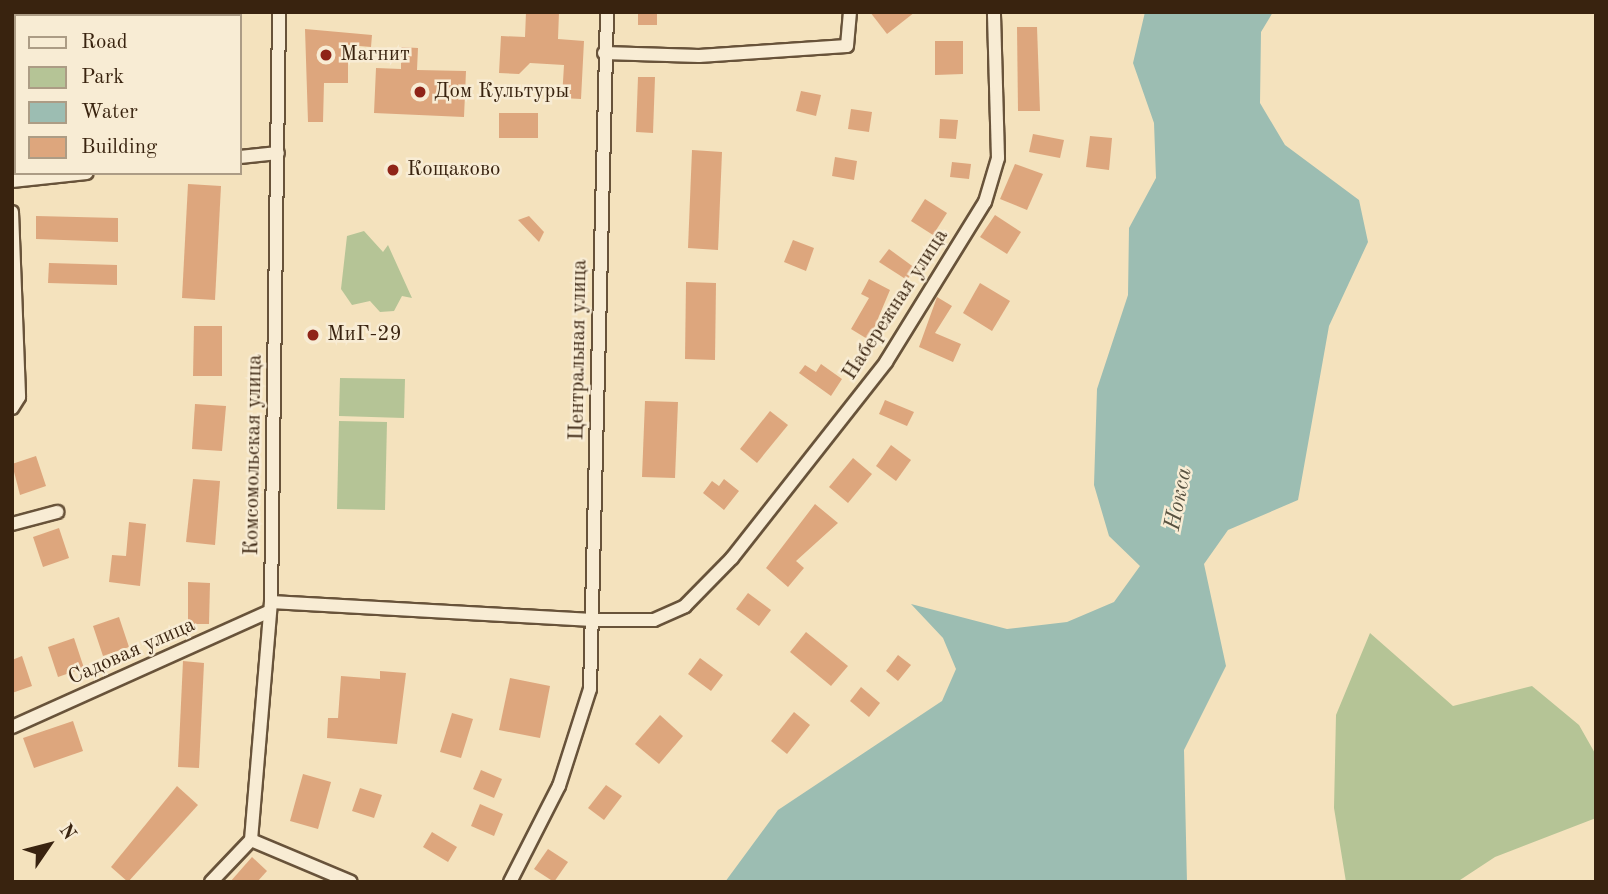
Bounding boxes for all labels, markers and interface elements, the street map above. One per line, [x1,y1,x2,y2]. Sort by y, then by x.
legend [14,14,242,175]
text: Road [81,32,128,53]
place label: Магнит [340,42,410,68]
marker: Магнит [318,47,334,63]
text: Park [81,67,124,88]
place label: Дом Культуры [434,79,569,105]
marker: Дом Культуры [412,84,428,100]
text: Water [81,102,138,123]
text: Building [81,137,157,158]
place label: Кощаково [407,157,500,183]
marker: Кощаково [385,162,401,178]
street label: Набережная улица [838,225,954,385]
street label: Центральная улица [565,259,593,441]
place label: МиГ-29 [327,322,402,348]
marker: МиГ-29 [305,327,321,343]
street label: Комсомольская улица [240,354,268,556]
water label: Нокса [1159,465,1199,533]
street label: Садовая улица [65,613,199,691]
north arrow [14,810,84,880]
text: N [55,821,79,844]

